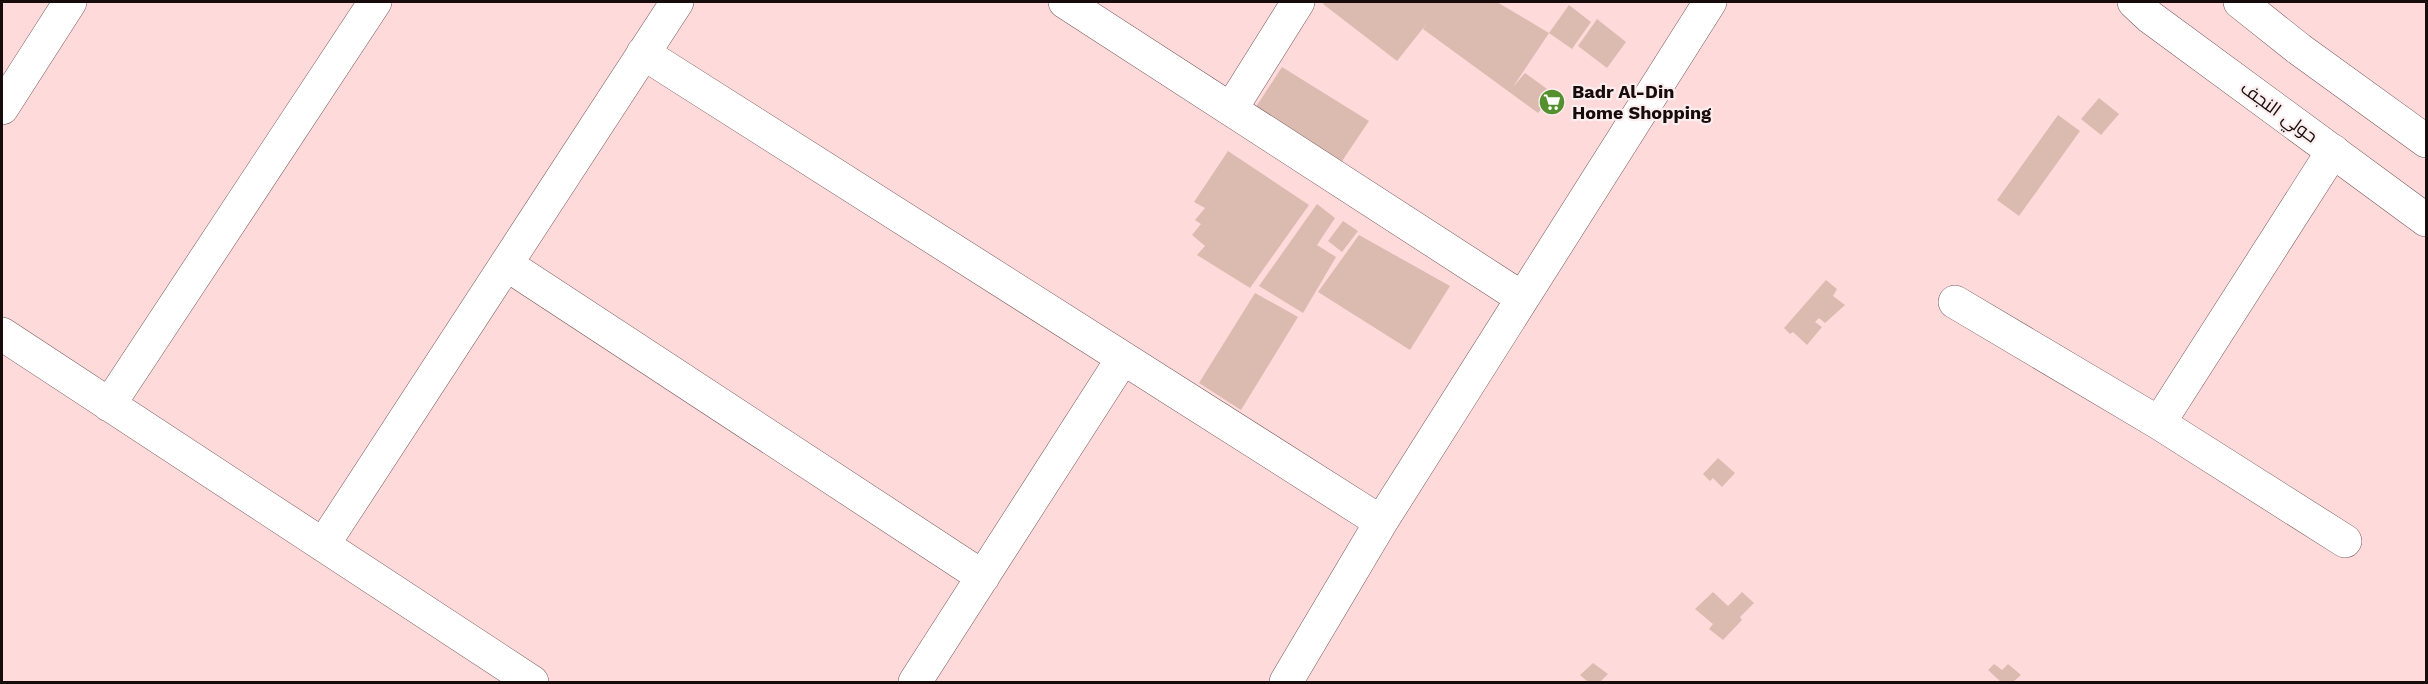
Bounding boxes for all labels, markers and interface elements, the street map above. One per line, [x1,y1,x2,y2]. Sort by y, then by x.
street label: حولي النجف [2234,77,2322,150]
place label: Badr Al-Din Home Shopping [1572,81,1712,123]
supermarket icon: Badr Al-Din Home Shopping [1537,87,1567,117]

